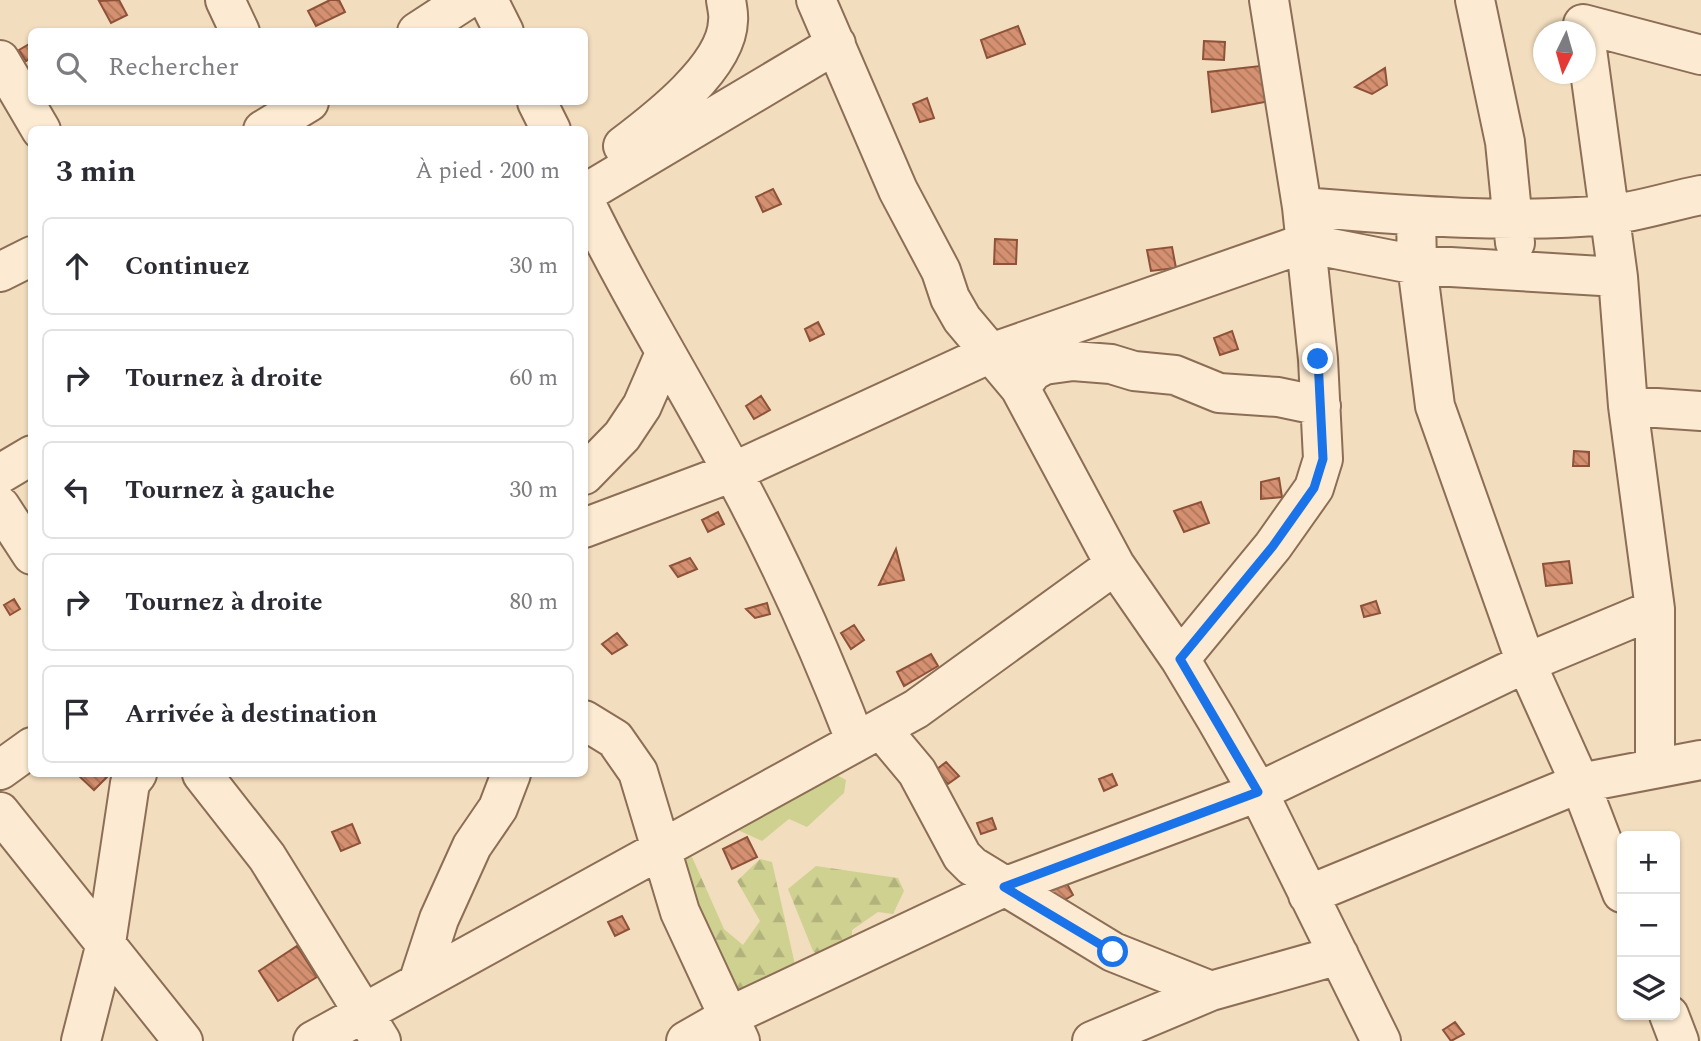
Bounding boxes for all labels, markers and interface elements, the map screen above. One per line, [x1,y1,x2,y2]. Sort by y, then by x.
north arrow [1533,21,1596,84]
search box [28,28,588,105]
text: Rechercher [108,47,239,87]
icon: search [52,48,90,86]
text: 3 min [56,149,136,195]
text: À pied · 200 m [415,154,560,189]
text: Continuez [125,246,250,286]
icon: ahead [58,247,96,285]
text: 30 m [509,249,558,284]
route end [1302,343,1333,374]
text: Tournez à droite [125,358,323,398]
icon: right [58,359,96,397]
text: 60 m [509,361,558,396]
text: Tournez à gauche [125,470,335,510]
icon: left [58,471,96,509]
text: 30 m [509,473,558,508]
text: Tournez à droite [125,582,323,622]
icon: right [58,583,96,621]
text: 80 m [509,585,558,620]
text: Arrivée à destination [125,694,377,734]
icon: arrive [58,695,96,733]
map controls [1617,831,1680,1020]
button: + [1617,831,1680,894]
button: − [1617,894,1680,957]
route start [1097,936,1128,967]
button: layers [1617,957,1680,1020]

